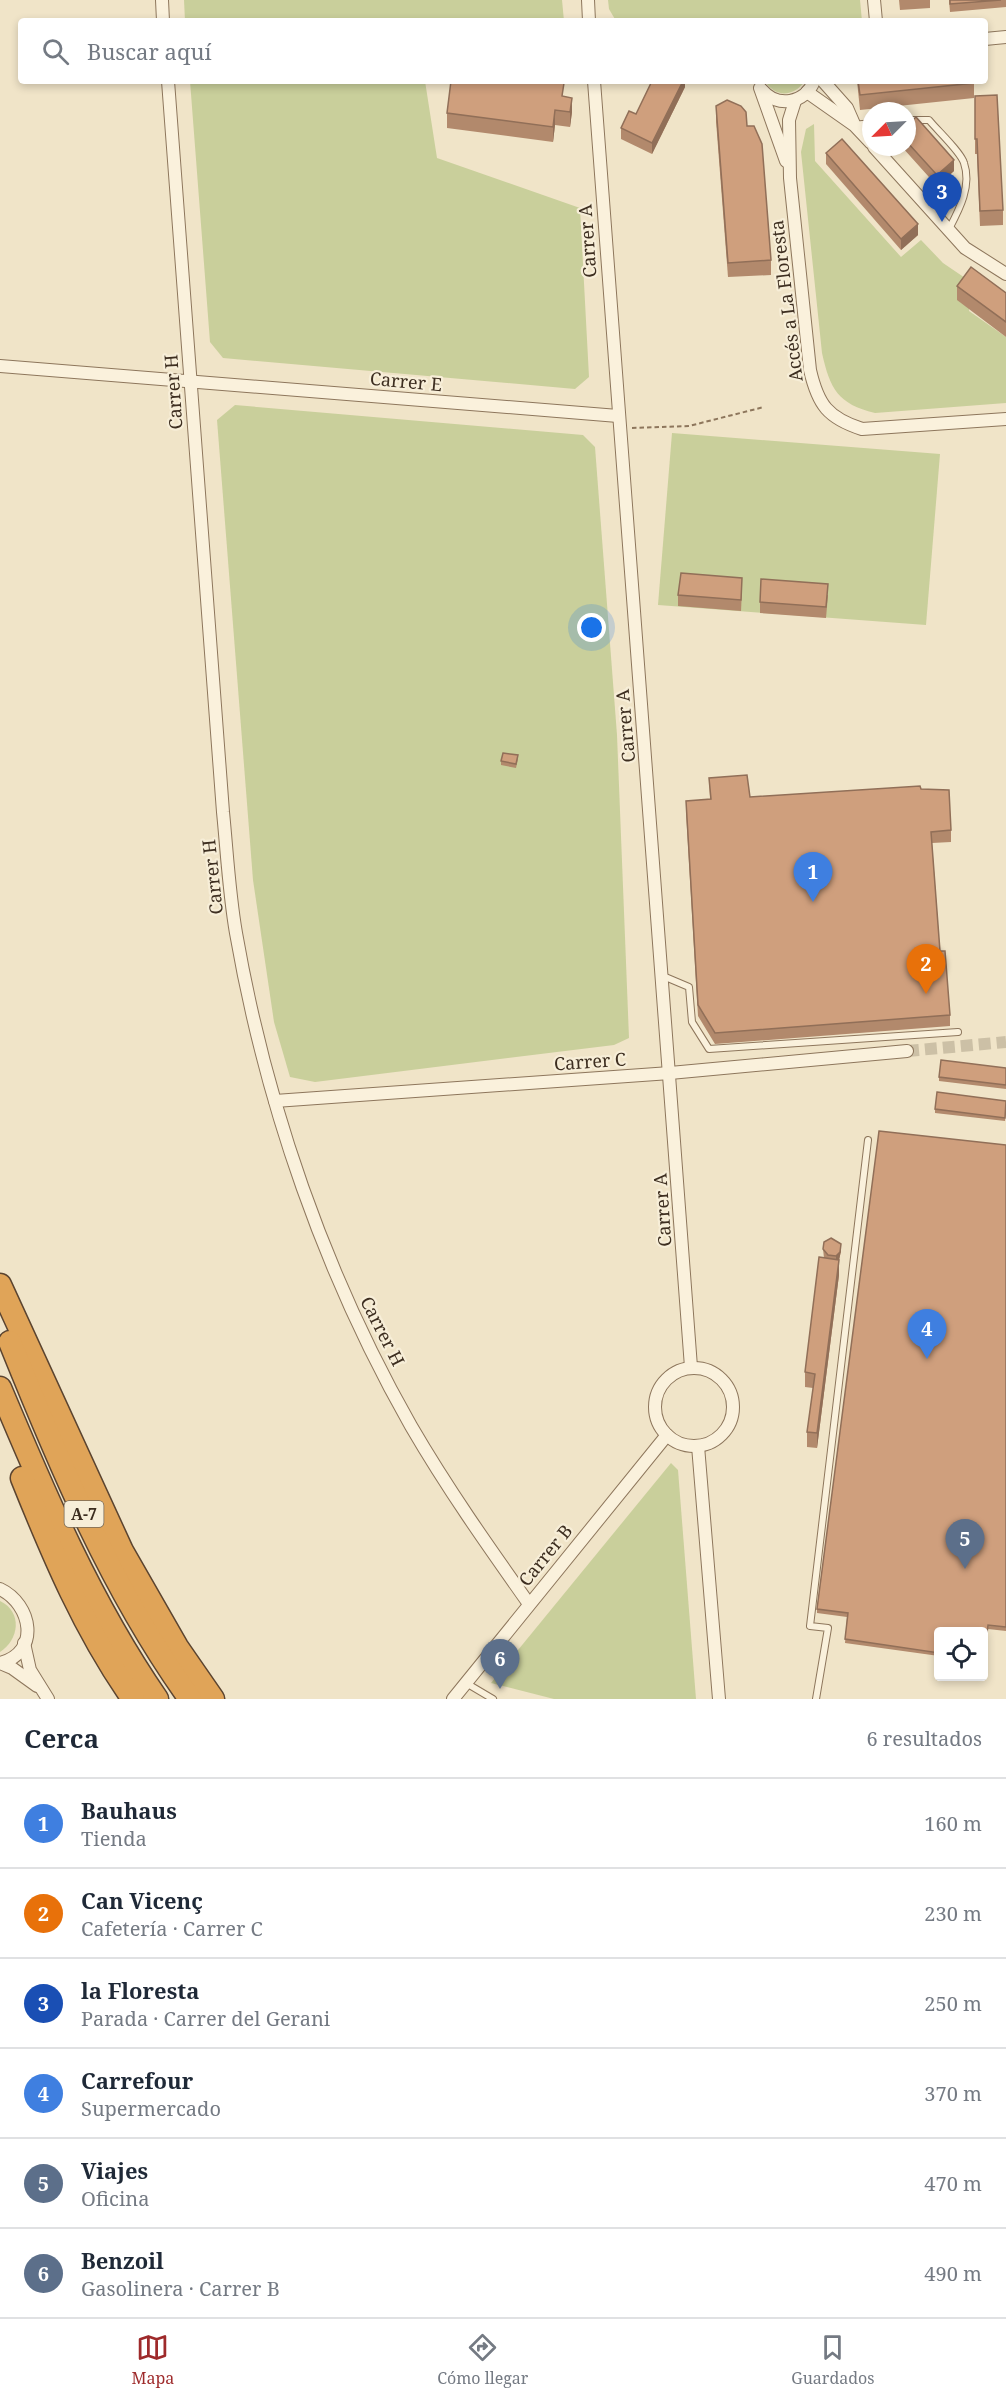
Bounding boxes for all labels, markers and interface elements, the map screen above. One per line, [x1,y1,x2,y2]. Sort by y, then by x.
search box [18,18,988,84]
icon: search [39,35,72,68]
text: Buscar aquí [87,36,211,66]
north arrow [862,102,916,156]
pin: 3 [922,172,962,222]
street label: Carrer A [572,203,602,279]
street label: Accés a La Floresta [764,219,808,383]
street label: Carrer H [158,354,188,430]
street label: Carrer E [369,366,443,396]
your location [577,613,606,642]
street label: Carrer A [610,688,640,764]
street label: Carrer H [196,838,228,916]
pin: 1 [794,852,832,902]
pin: 2 [906,944,946,994]
street label: Carrer C [553,1047,627,1075]
street label: Carrer A [647,1172,677,1248]
street label: Carrer H [355,1292,411,1370]
pin: 4 [908,1310,946,1359]
road number: A-7 [64,1501,104,1527]
street label: Carrer B [513,1519,577,1591]
pin: 5 [946,1520,984,1569]
map controls [934,1627,988,1681]
button: locate [934,1627,988,1681]
pin: 6 [480,1640,520,1689]
text: Cerca [24,1720,99,1756]
text: 6 resultados [866,1725,982,1752]
text: Bauhaus [81,1795,177,1825]
text: 1 [38,1810,49,1837]
text: 160 m [924,1810,982,1837]
text: Tienda [81,1825,147,1852]
text: Can Vicenç [81,1885,203,1915]
text: 2 [38,1900,49,1927]
text: 230 m [924,1900,982,1927]
text: Cafetería · Carrer C [81,1915,263,1942]
text: la Floresta [81,1975,199,2005]
text: 3 [38,1990,49,2017]
text: 250 m [924,1990,982,2017]
text: Parada · Carrer del Gerani [81,2005,330,2032]
text: Carrefour [81,2065,193,2095]
text: 4 [38,2080,49,2107]
text: 370 m [924,2080,982,2107]
text: Supermercado [81,2095,221,2122]
text: Viajes [81,2155,148,2185]
text: 5 [38,2170,49,2197]
text: 470 m [924,2170,982,2197]
text: Oficina [81,2185,150,2212]
text: Benzoil [81,2245,164,2275]
text: 6 [38,2260,49,2287]
text: 490 m [924,2260,982,2287]
text: Gasolinera · Carrer B [81,2275,280,2302]
tab: Mapa [131,2331,174,2389]
tab: Cómo llegar [437,2331,528,2389]
tab: Guardados [791,2331,875,2389]

